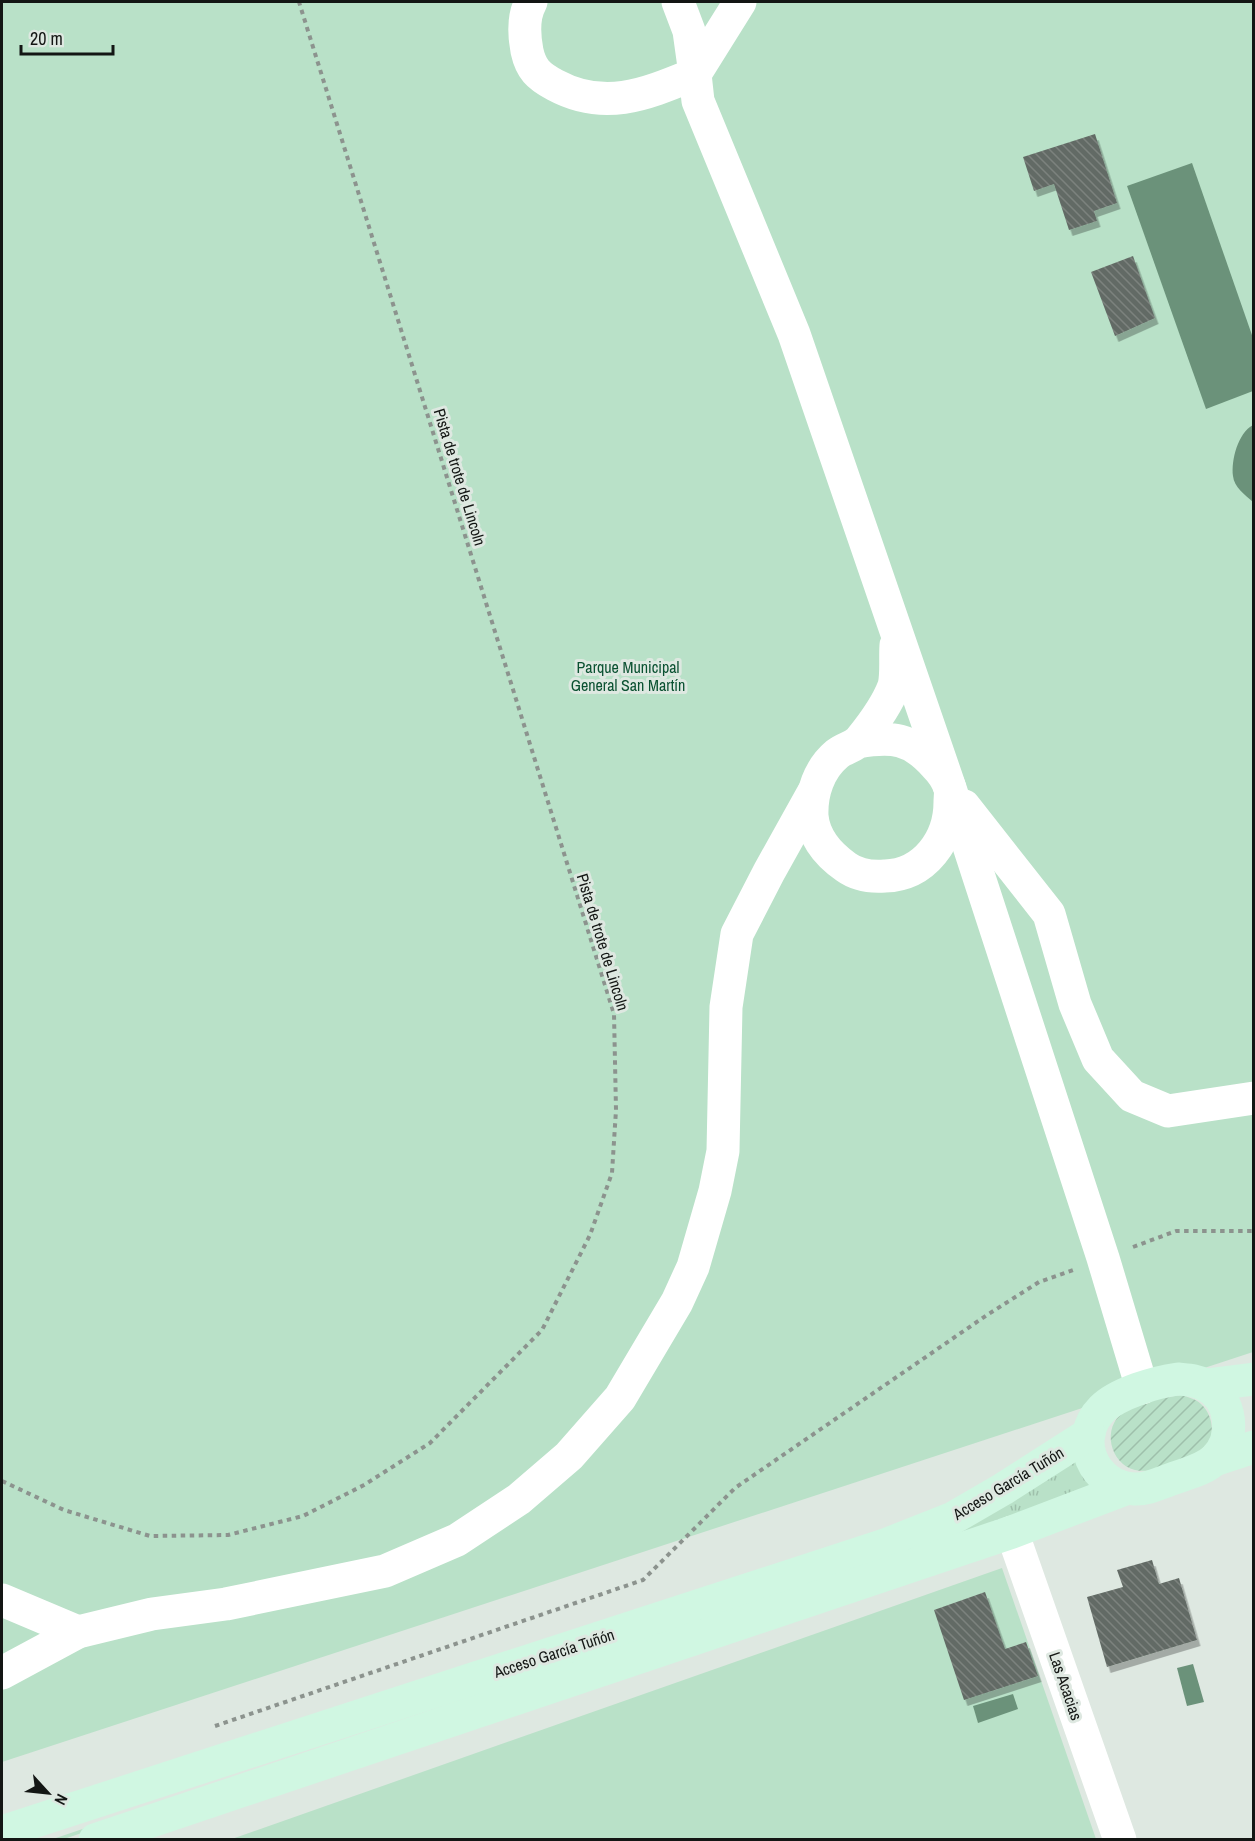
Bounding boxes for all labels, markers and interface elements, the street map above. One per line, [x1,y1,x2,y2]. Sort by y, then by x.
scale bar [21,18,112,56]
text: 20 m [30,26,63,51]
street label: Pista de trote de Lincoln [429,406,491,548]
park label: Parque Municipal General San Martín [571,656,685,696]
street label: Pista de trote de Lincoln [572,871,634,1013]
street label: Acceso García Tuñón [948,1441,1067,1525]
street label: Acceso García Tuñón [490,1623,617,1683]
street label: Las Acacias [1044,1649,1088,1723]
north arrow [18,1763,78,1823]
text: N [49,1791,73,1809]

